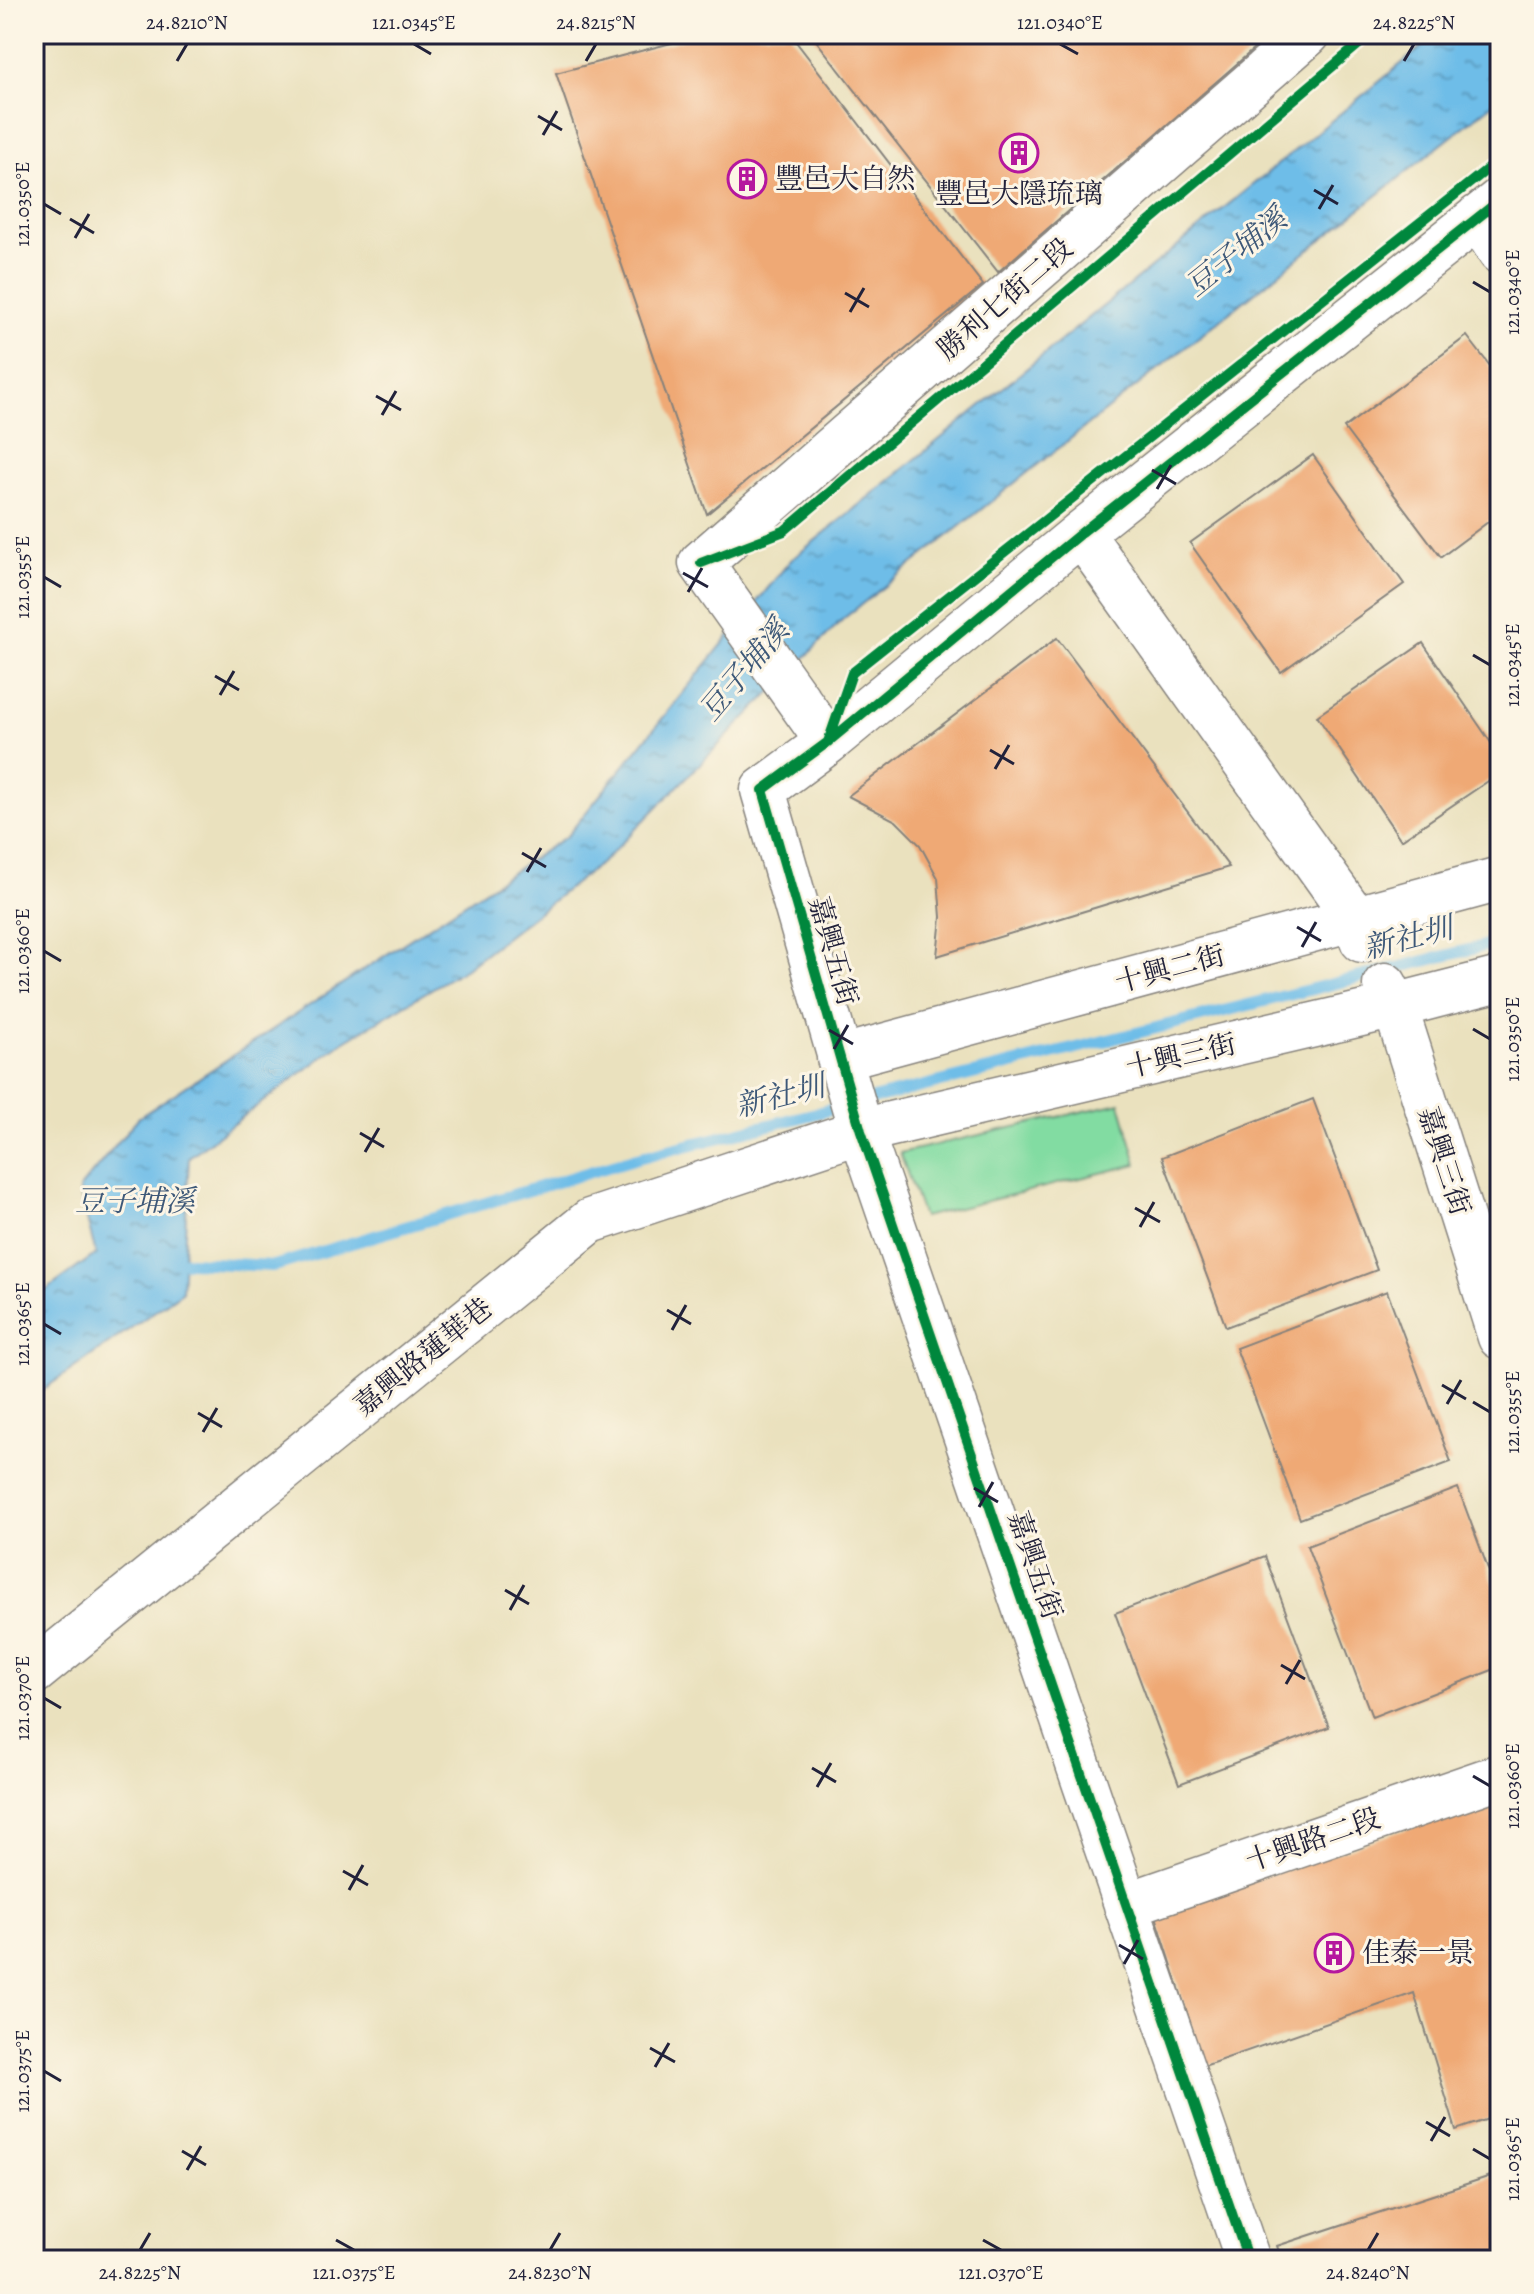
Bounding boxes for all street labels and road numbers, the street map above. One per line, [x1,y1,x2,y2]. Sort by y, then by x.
street label: 勝利七街二段 [929,230,1081,368]
street label: 嘉興五街 [799,892,867,1010]
street label: 十興二街 [1111,936,1229,1002]
street label: 十興三街 [1122,1025,1240,1087]
street label: 嘉興三街 [1409,1102,1479,1220]
street label: 嘉興路蓮華巷 [346,1289,500,1425]
street label: 嘉興五街 [999,1506,1071,1624]
street label: 十興路二段 [1241,1799,1385,1881]

